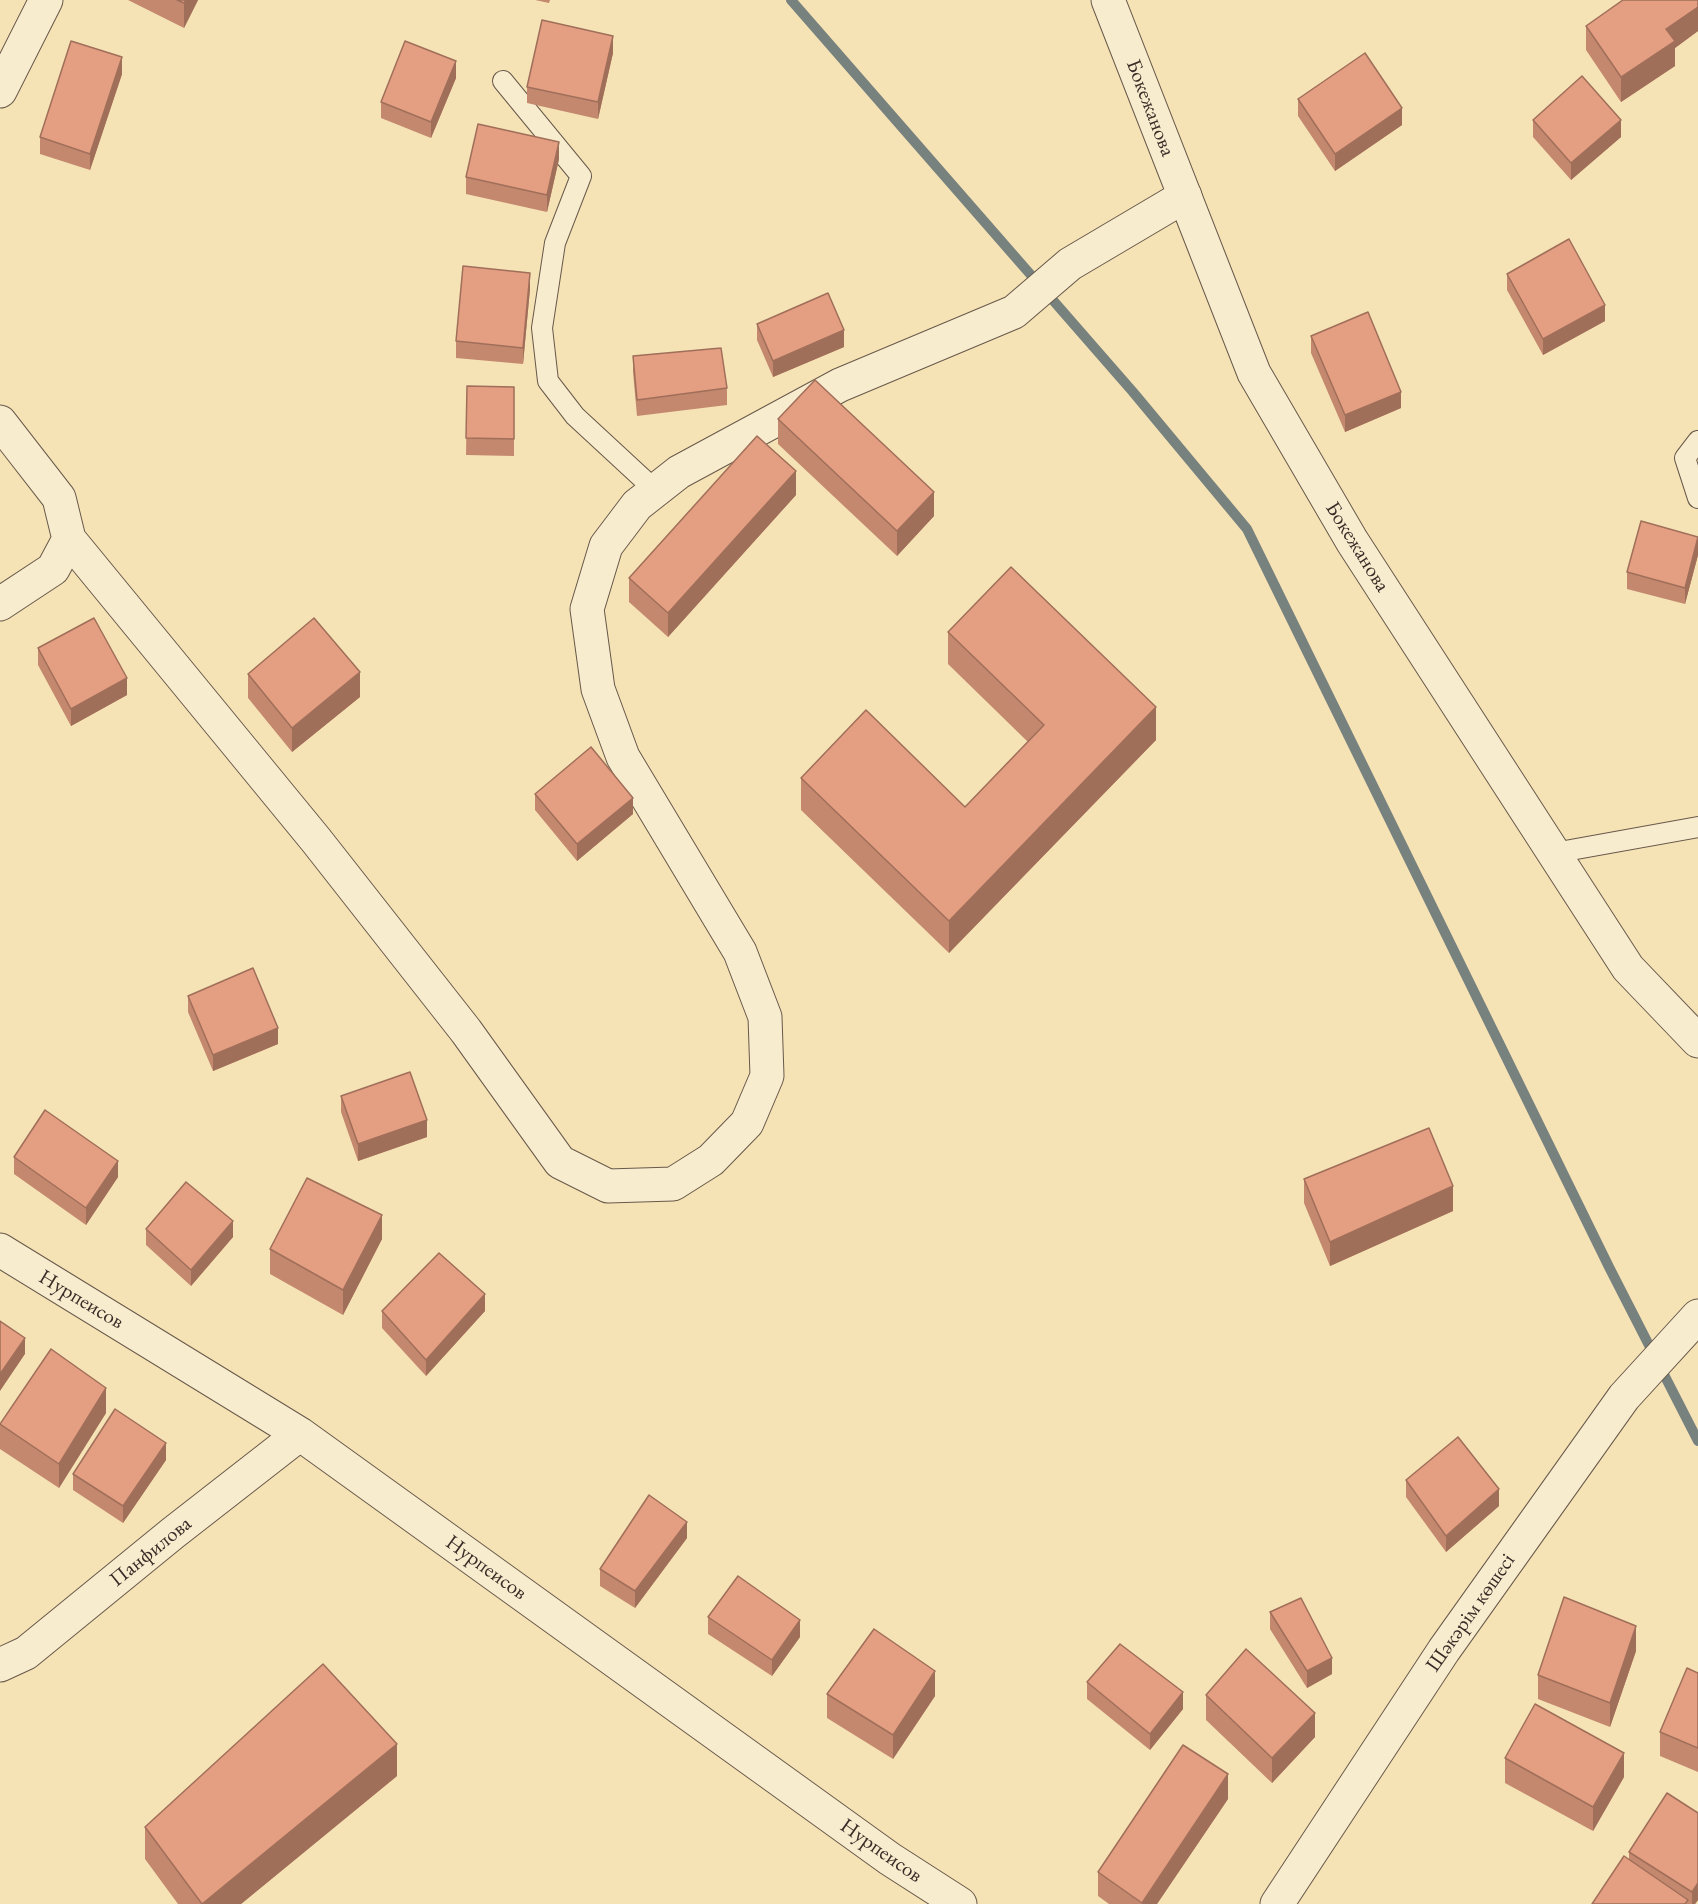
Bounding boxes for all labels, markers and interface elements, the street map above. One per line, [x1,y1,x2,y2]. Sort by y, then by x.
street label: Бокежанова [1120,56,1180,160]
street label: Бокежанова [1319,497,1395,597]
street label: Нурпеисов [34,1265,128,1335]
street label: Панфилова [105,1511,197,1593]
street label: Нурпеисов [440,1530,532,1606]
street label: Шәкәрім көшесі [1421,1549,1521,1677]
street label: Нурпеисов [835,1814,927,1888]

